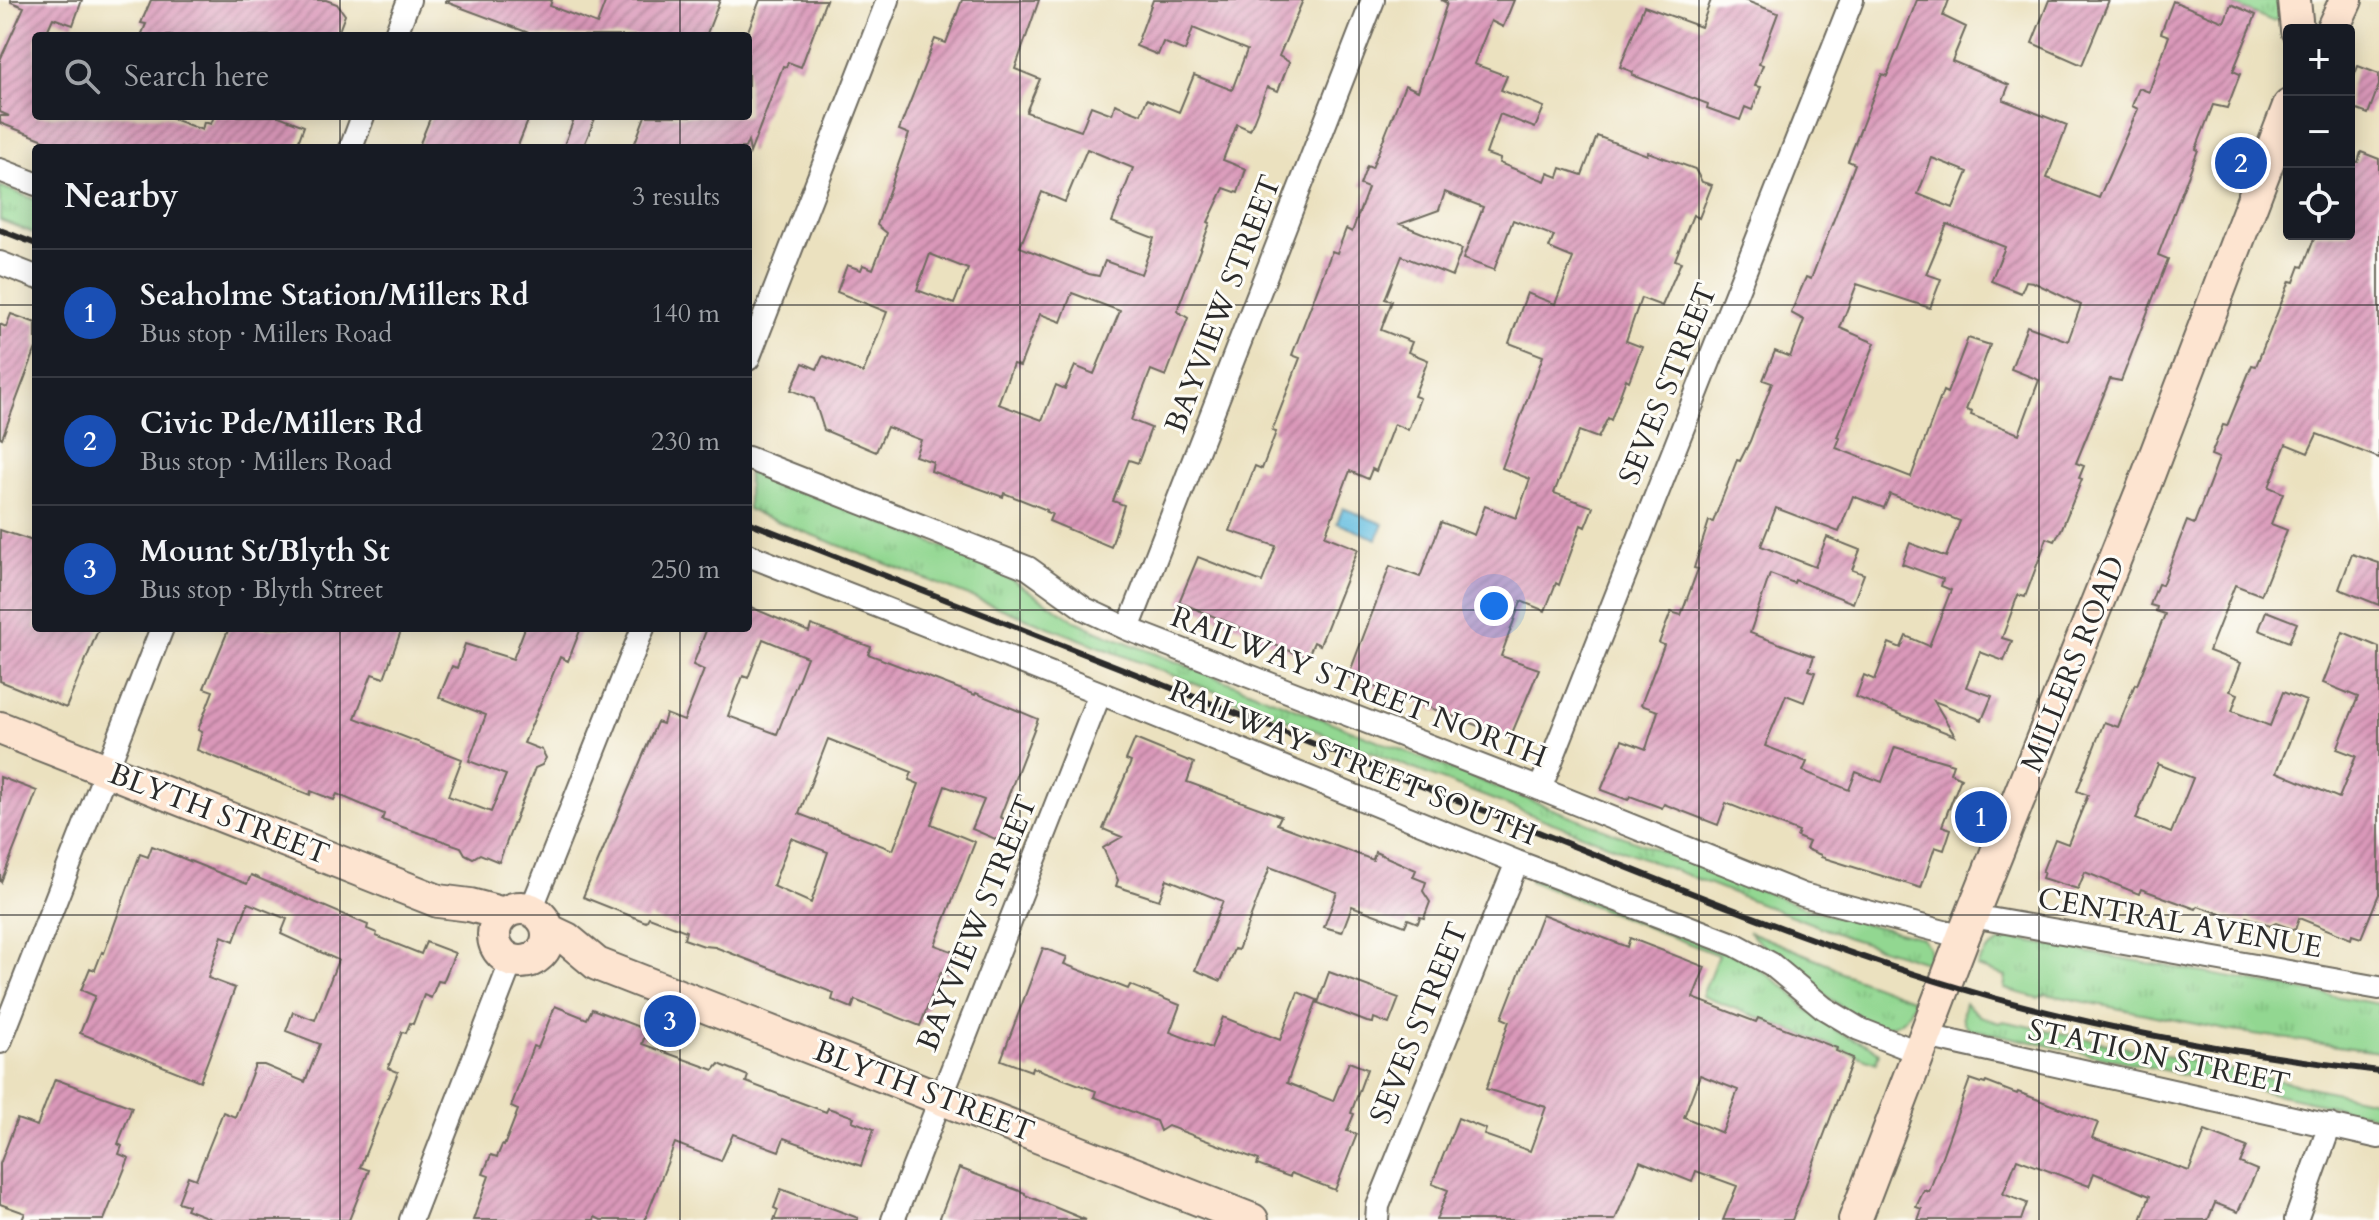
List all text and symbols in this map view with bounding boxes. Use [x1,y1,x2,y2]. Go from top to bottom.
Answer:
map controls [2283,24,2355,240]
button: + [2283,24,2355,96]
search box [32,32,752,120]
icon: search [60,54,104,98]
text: Search here [124,56,269,97]
button: − [2283,96,2355,168]
pin: 2 [2215,133,2267,193]
button: locate [2283,168,2355,240]
street label: BAYVIEW STREET [1155,169,1291,439]
text: Nearby [64,173,179,219]
text: 3 results [632,179,720,214]
text: Seaholme Station/Millers Rd [140,275,529,316]
street label: SEVES STREET [1609,277,1727,491]
text: 1 [83,296,97,331]
text: 140 m [651,296,720,331]
text: Bus stop · Millers Road [140,316,392,351]
text: Civic Pde/Millers Rd [140,403,423,444]
text: 2 [83,424,97,459]
text: 230 m [651,424,720,459]
text: Bus stop · Millers Road [140,444,392,479]
text: Mount St/Blyth St [140,531,390,572]
street label: MILLERS ROAD [2011,550,2135,778]
text: 3 [83,552,97,587]
text: 250 m [651,552,720,587]
text: Bus stop · Blyth Street [140,572,383,607]
your location [1474,586,1514,626]
street label: RAILWAY STREET NORTH [1165,596,1553,778]
street label: RAILWAY STREET SOUTH [1163,670,1543,856]
street label: BLYTH STREET [103,753,335,875]
pin: 1 [1955,787,2007,847]
street label: BAYVIEW STREET [907,789,1047,1057]
street label: CENTRAL AVENUE [2035,878,2325,968]
street label: SEVES STREET [1360,916,1478,1130]
pin: 3 [644,991,696,1051]
street label: STATION STREET [2024,1009,2294,1105]
street label: BLYTH STREET [808,1030,1040,1152]

